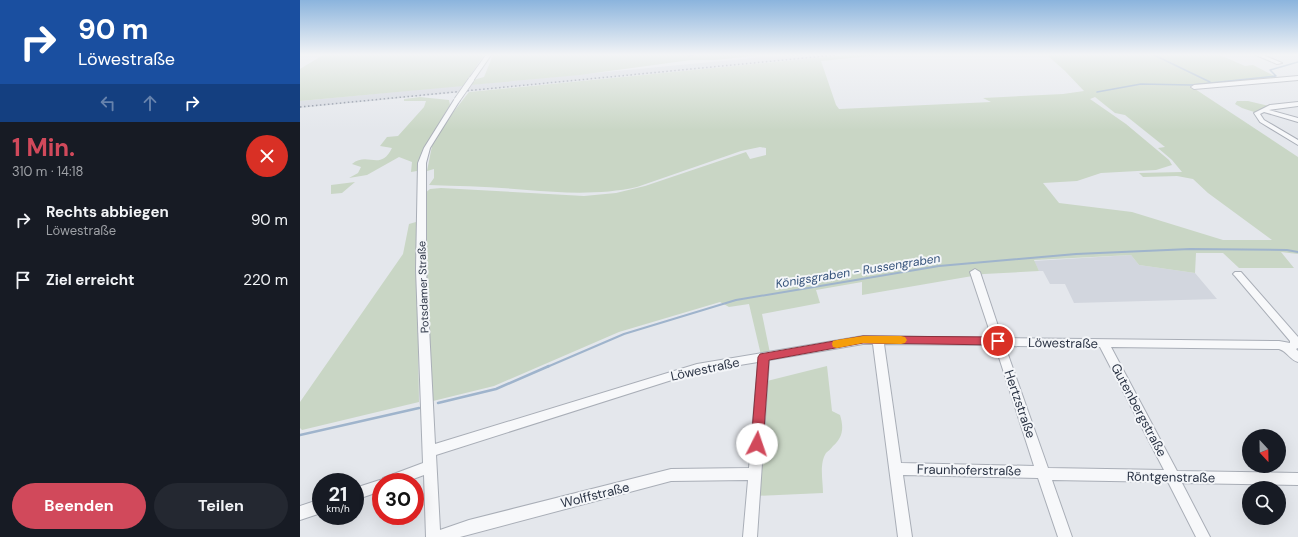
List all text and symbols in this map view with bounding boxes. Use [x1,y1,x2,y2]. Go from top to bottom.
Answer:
text: 90 m [78,11,148,48]
icon: right [12,16,64,68]
text: Löwestraße [78,47,175,71]
icon: left [97,92,119,114]
icon: ahead [139,92,161,114]
icon: right [181,92,203,114]
text: 1 Min. [12,132,75,163]
button: close [246,135,288,177]
text: 310 m · 14:18 [12,163,83,180]
text: Rechts abbiegen [46,202,169,222]
icon: right [12,209,34,231]
text: 90 m [251,210,288,230]
text: Löwestraße [46,222,116,239]
street label: Potsdamer Straße [414,241,432,333]
water label: Königsgraben - Russengraben [774,250,942,292]
icon: arrive [12,269,34,291]
text: Ziel erreicht [46,270,135,290]
text: 220 m [243,270,288,290]
pin [981,324,1015,358]
icon: arrive [987,330,1009,352]
street label: Löwestraße [1028,334,1098,352]
street label: Löwestraße [669,353,741,385]
street label: Gutenbergstraße [1107,360,1171,460]
street label: Hertzstraße [1000,368,1040,440]
position arrow [736,423,778,465]
north arrow [1242,429,1286,473]
map controls [1242,429,1286,525]
street label: Fraunhoferstraße [917,461,1021,479]
street label: Röntgenstraße [1127,468,1215,486]
speed limit sign: 30 [372,473,424,525]
street label: Wolffstraße [559,478,631,512]
text: 21 [329,481,347,507]
button: search [1242,481,1286,525]
button: Beenden [12,483,146,529]
button: Teilen [154,483,288,529]
text: km/h [326,502,350,515]

